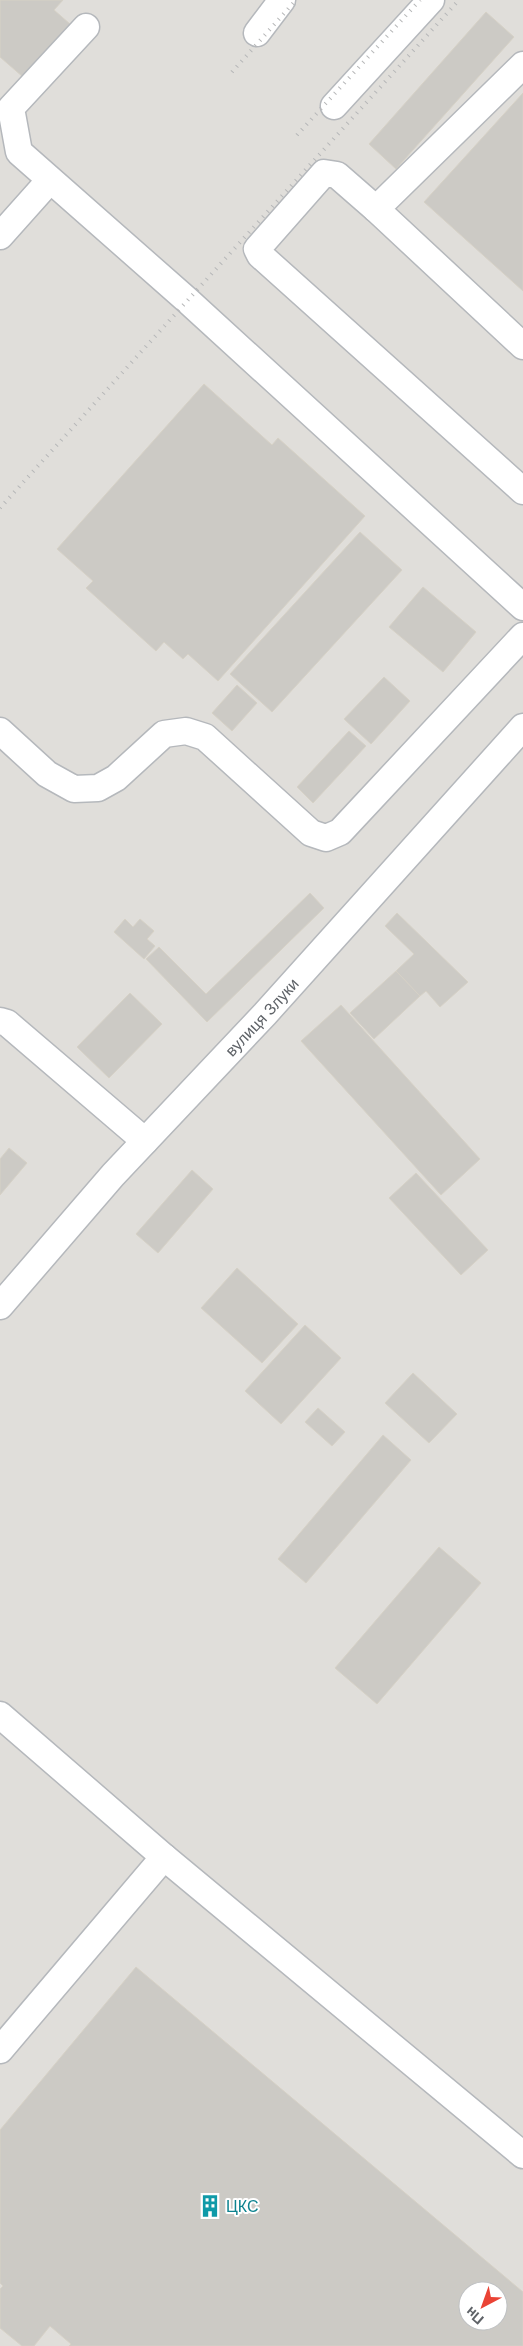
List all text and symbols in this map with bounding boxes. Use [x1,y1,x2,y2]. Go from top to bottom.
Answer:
street label: вулиця Злуки [221,974,303,1061]
building icon: ЦКС [197,2193,223,2219]
place label: ЦКС [226,2196,259,2217]
north arrow [458,2281,508,2331]
text: Пн [462,2303,487,2329]

